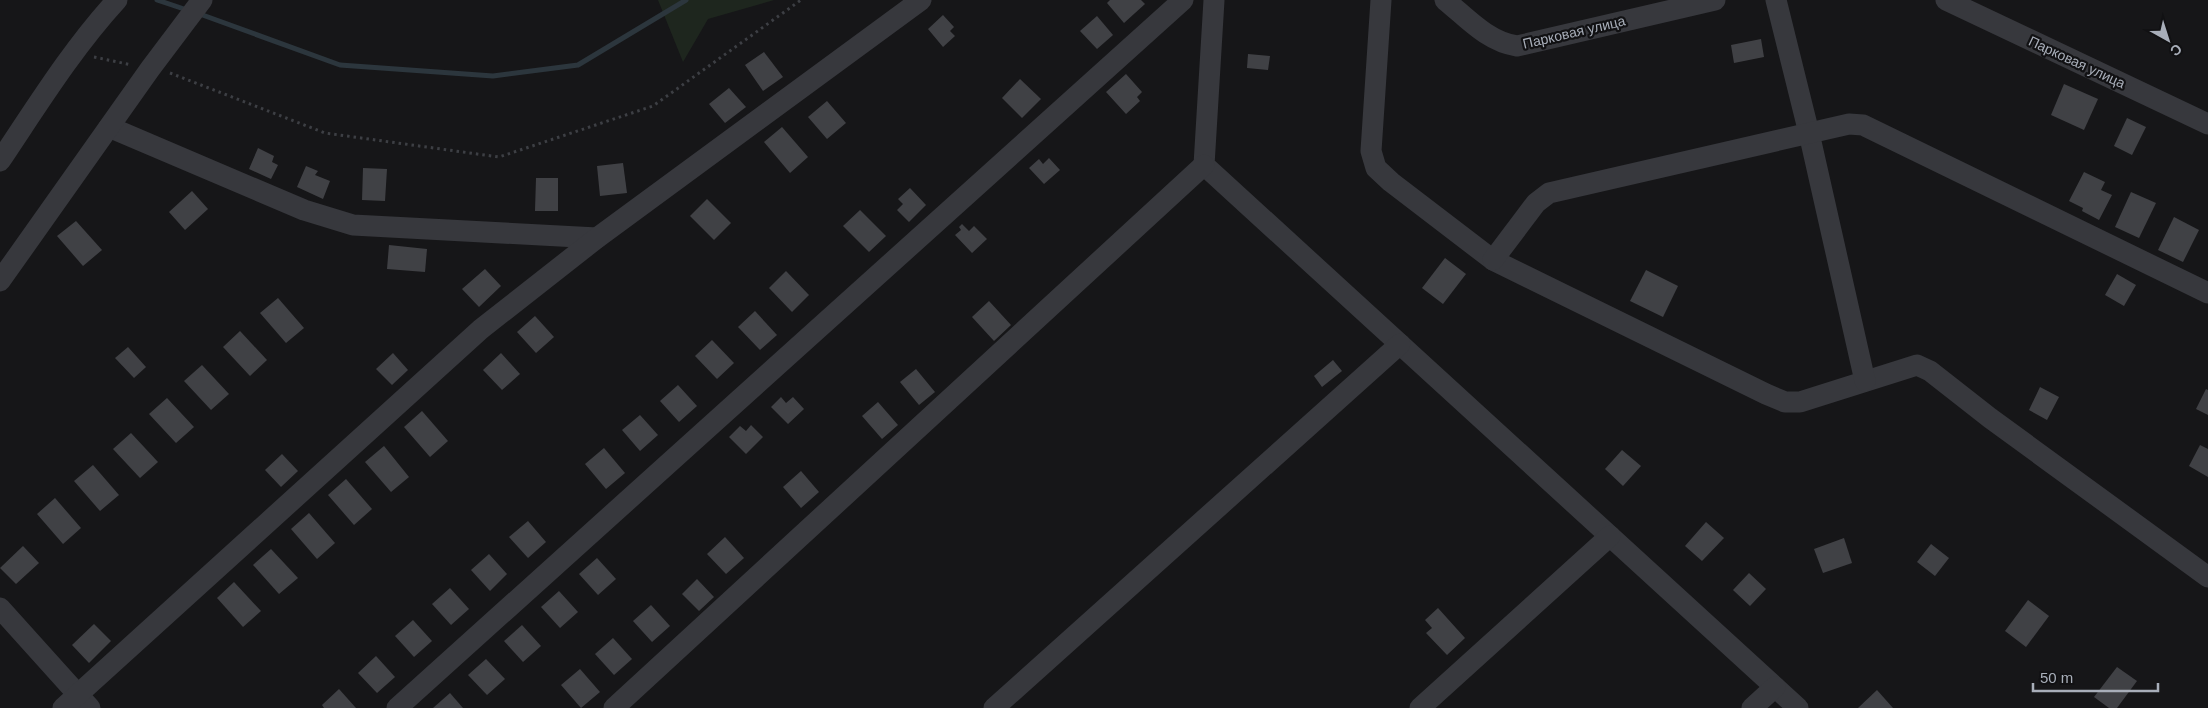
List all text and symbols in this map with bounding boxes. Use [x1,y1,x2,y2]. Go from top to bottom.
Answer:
street label: Парковая улица [1521,12,1627,52]
north arrow [2143,15,2193,65]
street label: Парковая улица [2026,33,2128,91]
text: С [2167,41,2185,60]
scale bar [2033,660,2158,692]
text: 50 m [2040,669,2073,686]

